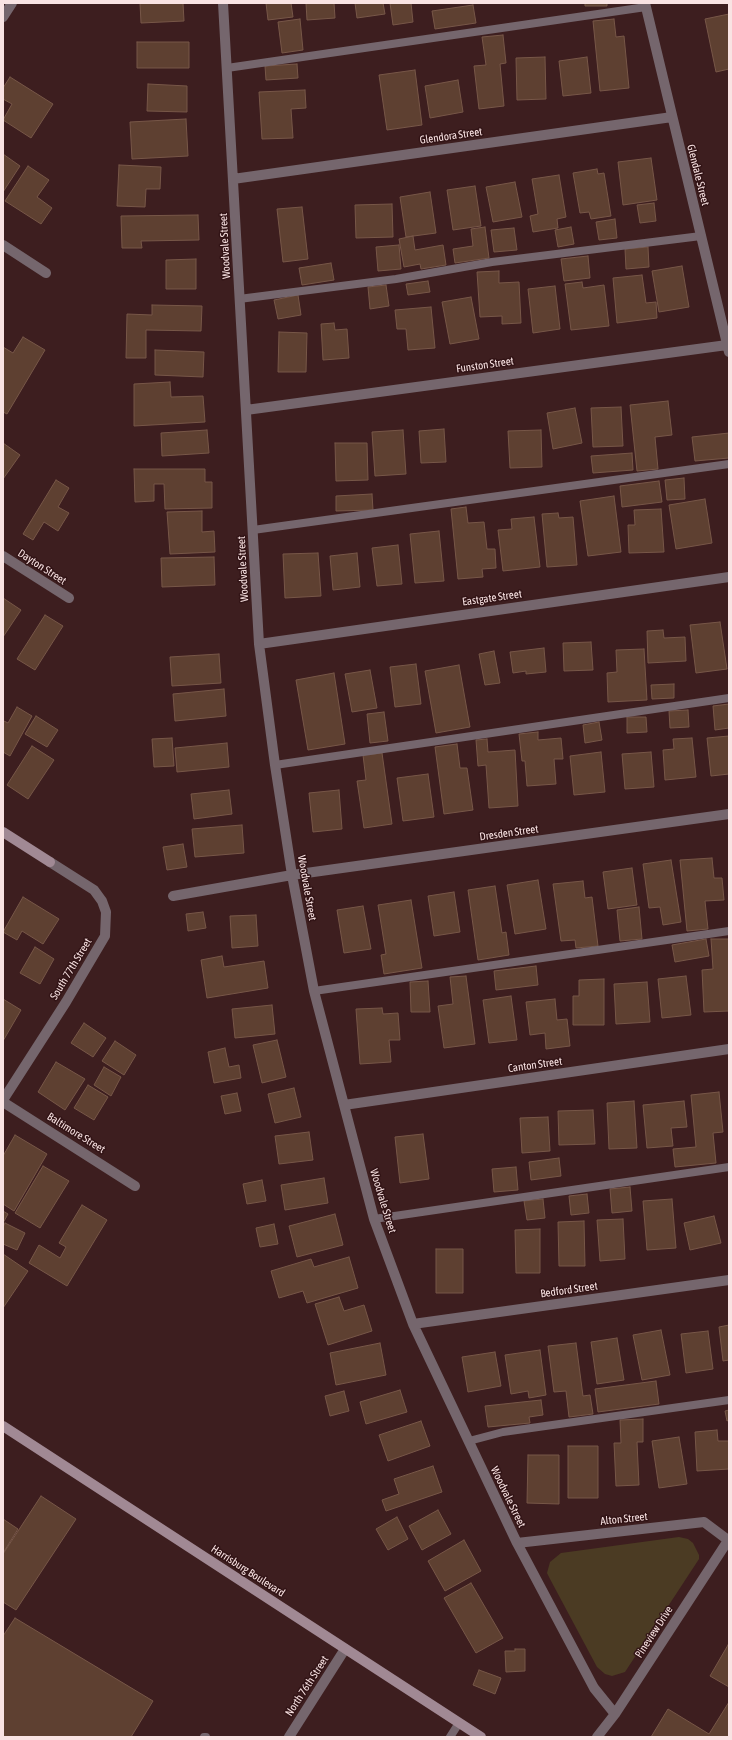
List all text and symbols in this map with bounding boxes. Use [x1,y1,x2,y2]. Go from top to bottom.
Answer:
street label: Glendora Street [419,125,483,147]
street label: Glendale Street [684,143,712,207]
street label: Woodvale Street [217,213,233,279]
street label: Funston Street [455,354,515,376]
street label: Woodvale Street [235,536,251,602]
street label: Dayton Street [15,546,69,588]
street label: Eastgate Street [461,587,523,609]
street label: Dresden Street [479,822,539,844]
street label: Woodvale Street [295,854,319,922]
street label: South 77th Street [47,936,95,1002]
street label: Canton Street [507,1055,563,1075]
street label: Baltimore Street [45,1110,107,1156]
street label: Woodvale Street [367,1167,399,1235]
street label: Bedford Street [540,1279,598,1301]
street label: Woodvale Street [488,1464,528,1530]
street label: Alton Street [600,1510,648,1528]
street label: Harrisburg Boulevard [209,1542,287,1600]
street label: Pineview Drive [632,1604,676,1660]
street label: North 76th Street [283,1653,331,1719]

